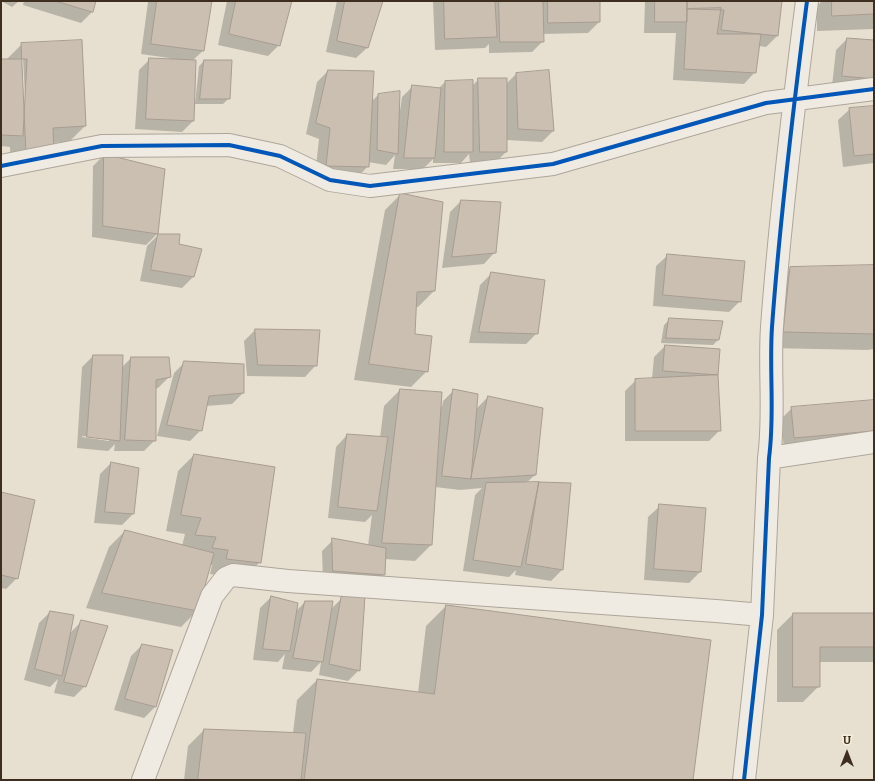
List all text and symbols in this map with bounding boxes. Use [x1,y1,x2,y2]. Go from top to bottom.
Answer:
north arrow [827,733,867,773]
text: U [843,734,851,747]

